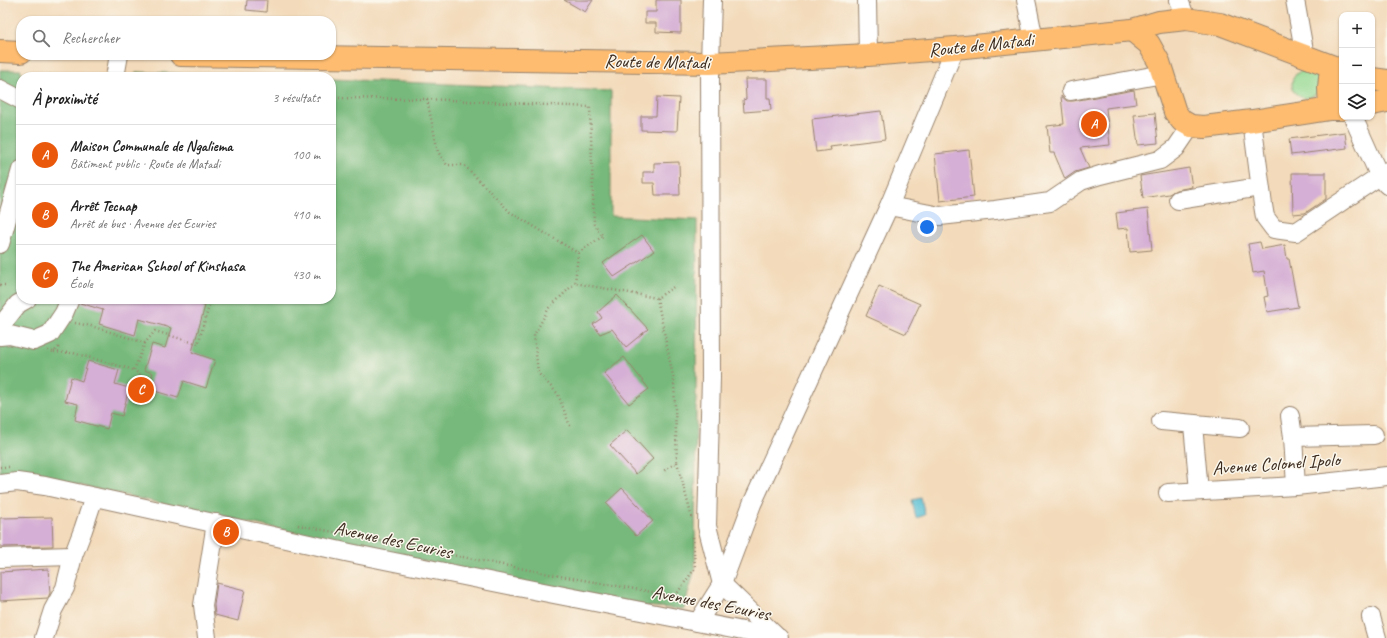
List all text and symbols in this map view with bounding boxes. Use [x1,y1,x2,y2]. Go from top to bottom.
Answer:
map controls [1339,12,1375,120]
button: + [1339,12,1375,48]
search box [16,16,336,60]
icon: search [30,27,52,49]
street label: Route de Matadi [927,27,1037,62]
text: Rechercher [62,29,120,48]
button: − [1339,48,1375,84]
street label: Route de Matadi [604,49,712,75]
button: layers [1339,84,1375,120]
text: À proximité [32,88,97,109]
text: 3 résultats [272,90,320,106]
pin: A [1081,109,1107,139]
text: Maison Communale de Ngaliema [70,137,233,156]
text: A [42,147,48,163]
text: 100 m [292,147,320,163]
text: Bâtiment public · Route de Matadi [70,156,220,172]
text: Arrêt Tecnap [70,197,136,216]
text: B [42,207,48,223]
text: 410 m [292,207,320,223]
text: Arrêt de bus · Avenue des Ecuries [70,216,215,232]
your location [917,217,937,237]
text: The American School of Kinshasa [70,257,245,276]
text: C [42,267,48,283]
text: 430 m [292,267,320,283]
text: École [70,276,93,292]
pin: C [128,375,154,405]
street label: Avenue Colonel Ipolo [1211,447,1343,480]
street label: Avenue des Ecuries [332,516,457,565]
pin: B [213,517,239,547]
street label: Avenue des Ecuries [650,580,775,627]

